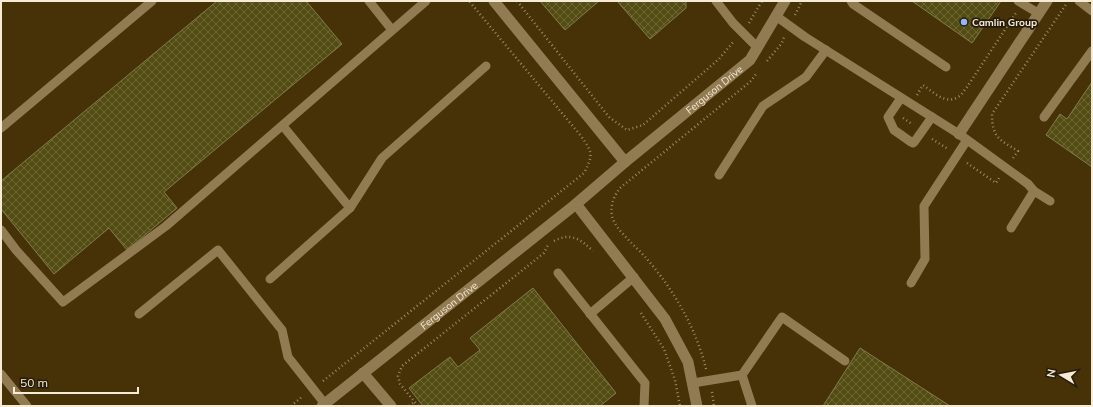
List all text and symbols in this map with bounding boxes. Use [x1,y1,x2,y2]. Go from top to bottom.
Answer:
place label: Camlin Group [972,16,1037,29]
marker: Camlin Group [959,17,969,27]
street label: Ferguson Drive [683,63,745,117]
street label: Ferguson Drive [418,279,480,332]
north arrow [1041,355,1081,395]
text: N [1044,368,1059,379]
scale bar [14,369,138,395]
text: 50 m [20,375,48,390]

